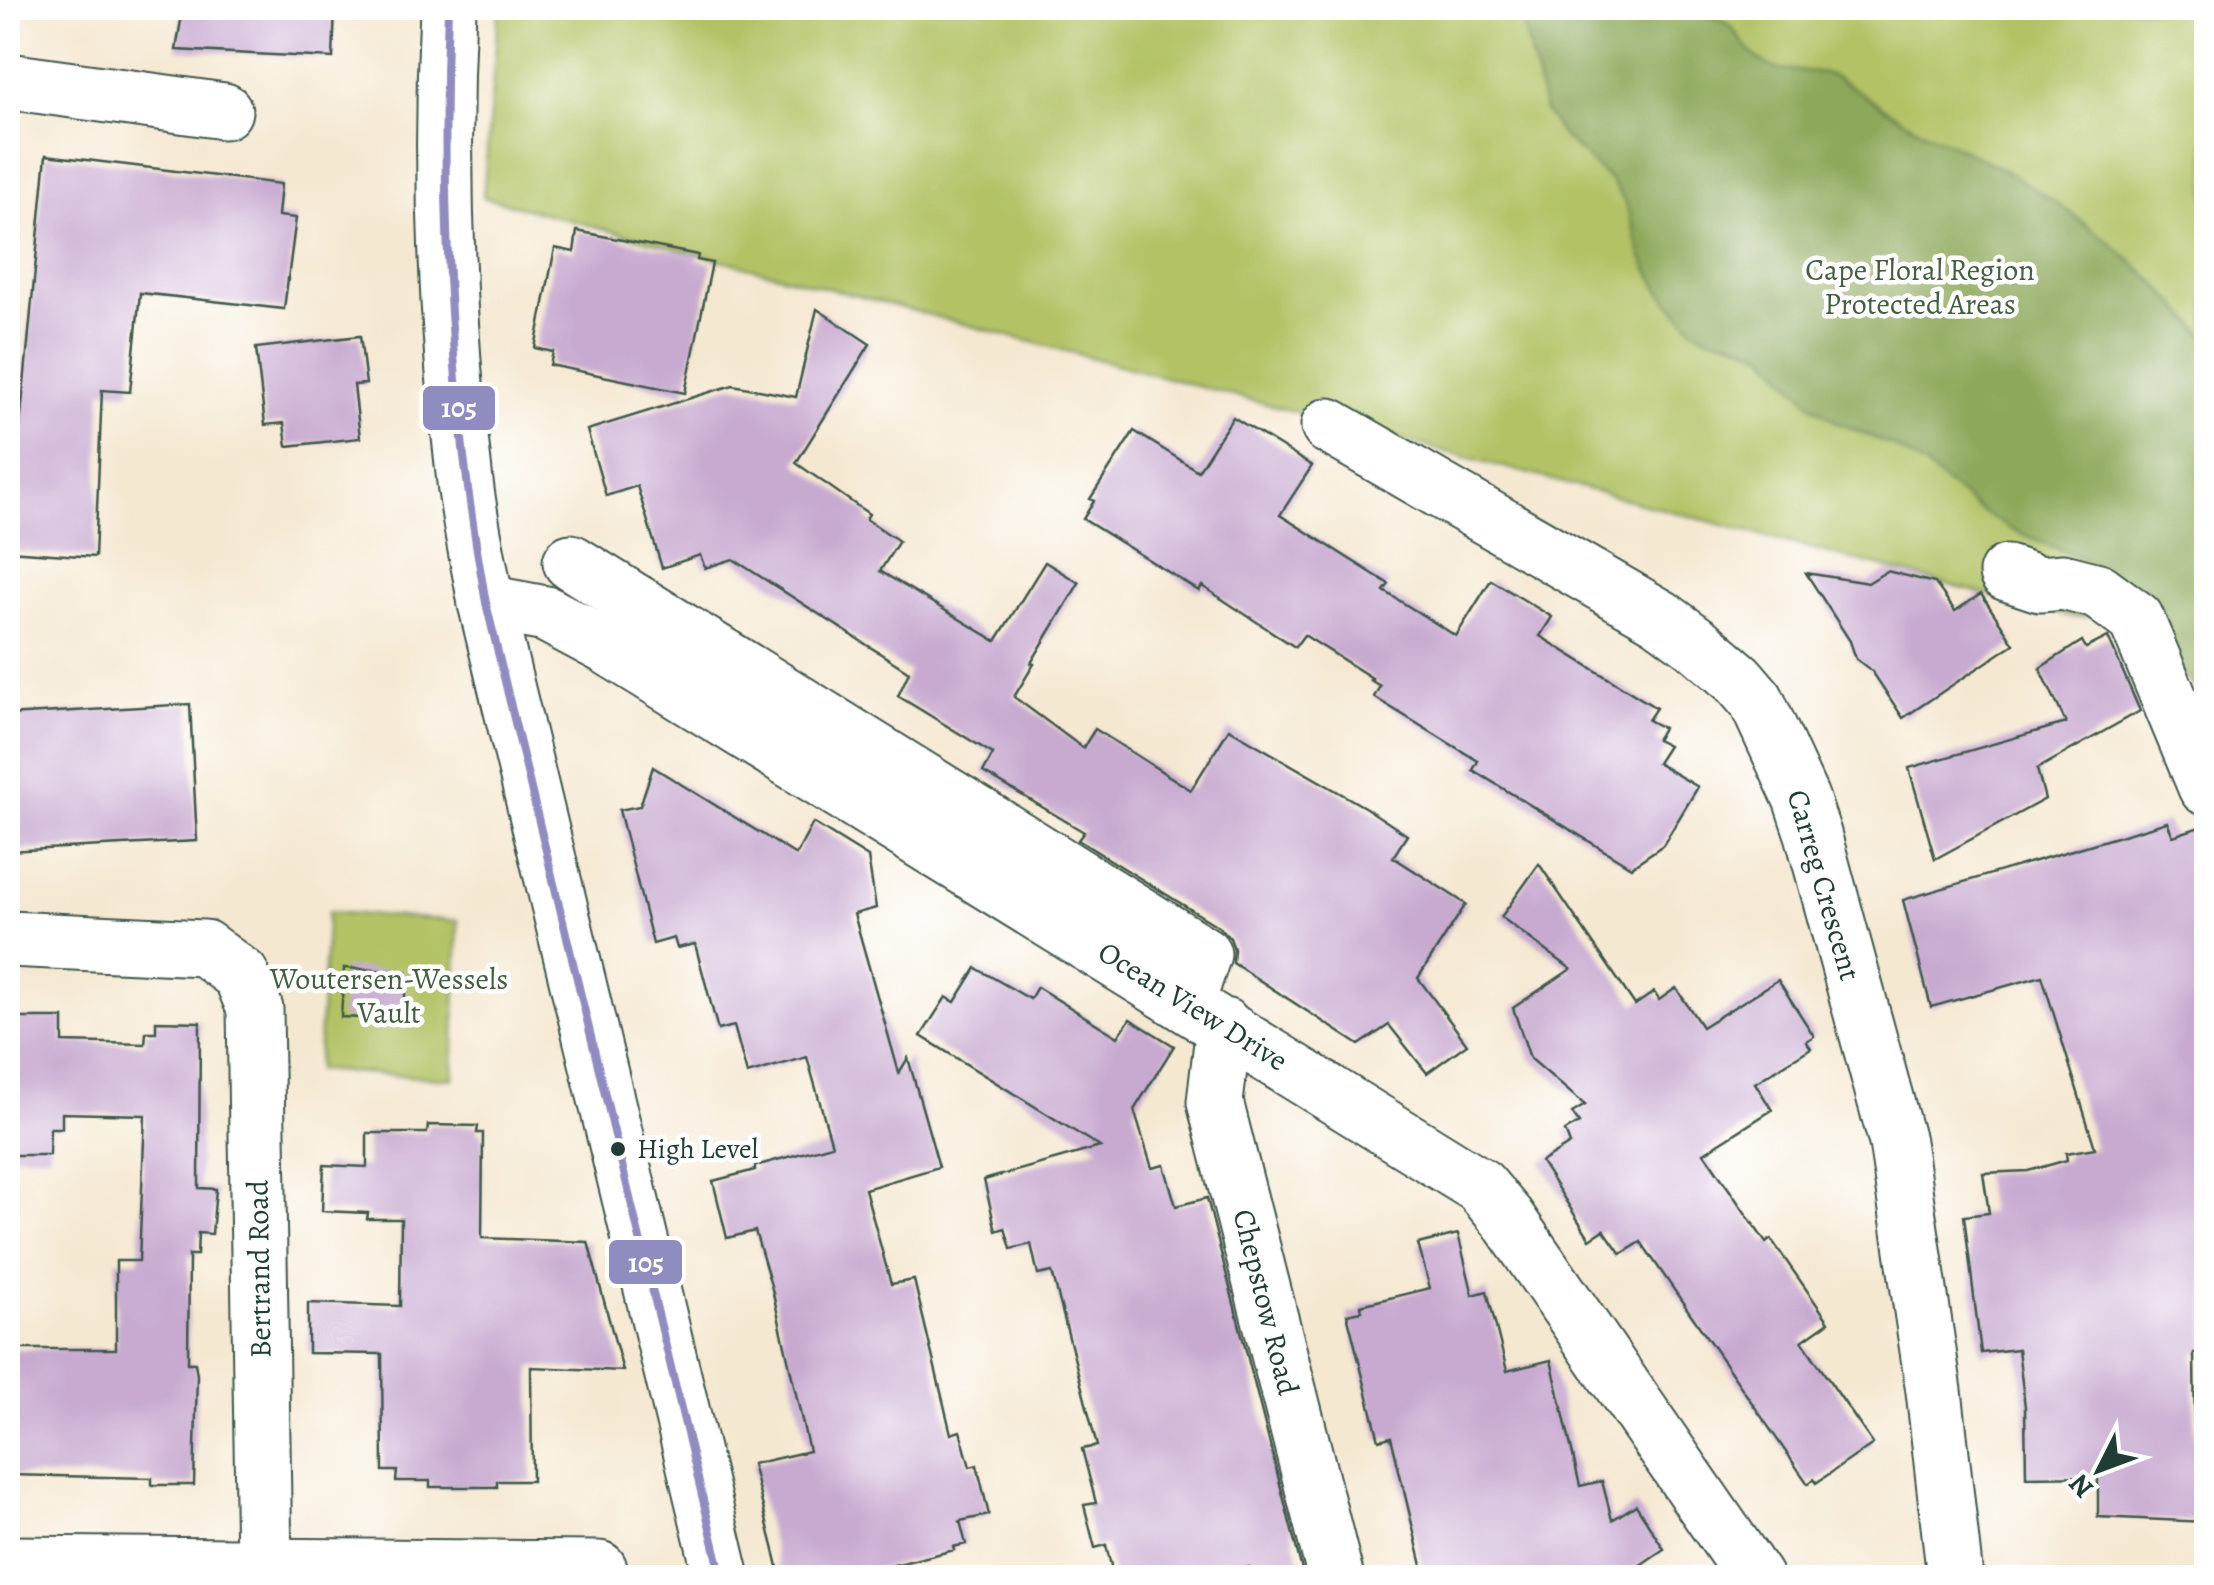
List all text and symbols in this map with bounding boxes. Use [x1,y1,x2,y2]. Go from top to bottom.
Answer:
park label: Cape Floral Region Protected Areas [1805,250,2035,324]
line badge: 105 [421,384,497,432]
text: 105 [441,389,477,427]
street label: Carreg Crescent [1778,785,1870,985]
street label: Ocean View Drive [1091,932,1295,1080]
park label: Woutersen-Wessels Vault [269,959,508,1033]
place label: High Level [637,1130,759,1168]
marker: High Level [608,1139,628,1159]
street label: Bertrand Road [237,1178,281,1359]
street label: Chepstow Road [1224,1205,1309,1400]
line badge: 105 [607,1238,684,1286]
text: 105 [628,1244,664,1282]
north arrow [2049,1420,2149,1520]
text: N [2060,1466,2102,1506]

